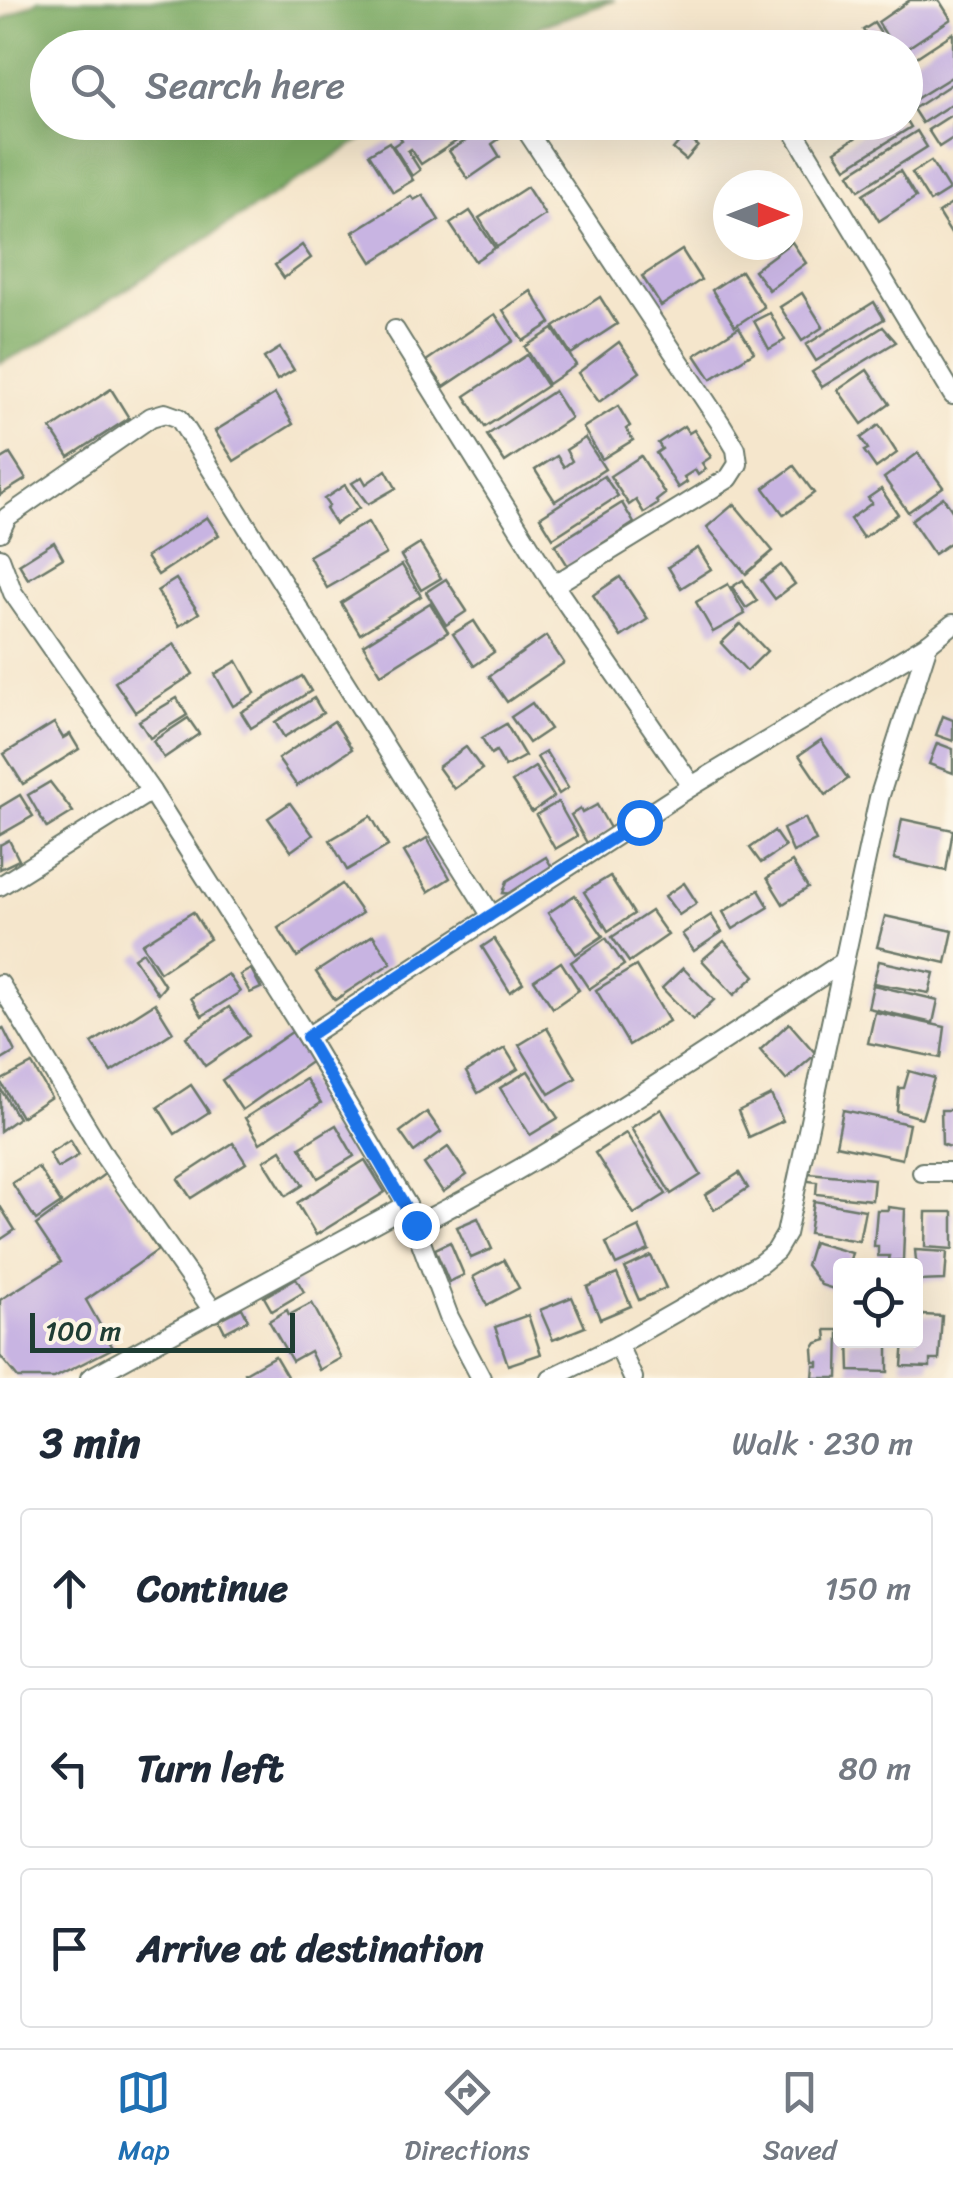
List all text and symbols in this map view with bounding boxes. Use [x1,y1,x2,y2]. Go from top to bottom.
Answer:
search box [30,30,923,140]
text: Search here [145,52,345,119]
icon: search [65,58,120,113]
north arrow [713,170,803,260]
route start [617,800,663,846]
route end [394,1203,440,1249]
map controls [833,1258,923,1348]
button: locate [833,1258,923,1348]
text: 100 m [45,1306,121,1355]
scale bar [30,1308,295,1352]
text: 3 min [40,1406,140,1480]
text: Walk · 230 m [732,1415,913,1472]
text: Continue [137,1555,288,1622]
text: 150 m [825,1560,911,1617]
icon: ahead [42,1561,97,1616]
text: Turn left [137,1735,283,1802]
text: 80 m [839,1740,911,1797]
icon: left [42,1741,97,1796]
text: Arrive at destination [137,1915,484,1982]
icon: arrive [42,1921,97,1976]
tab: Map [116,2065,171,2174]
tab: Directions [404,2065,530,2174]
tab: Saved [763,2065,837,2174]

